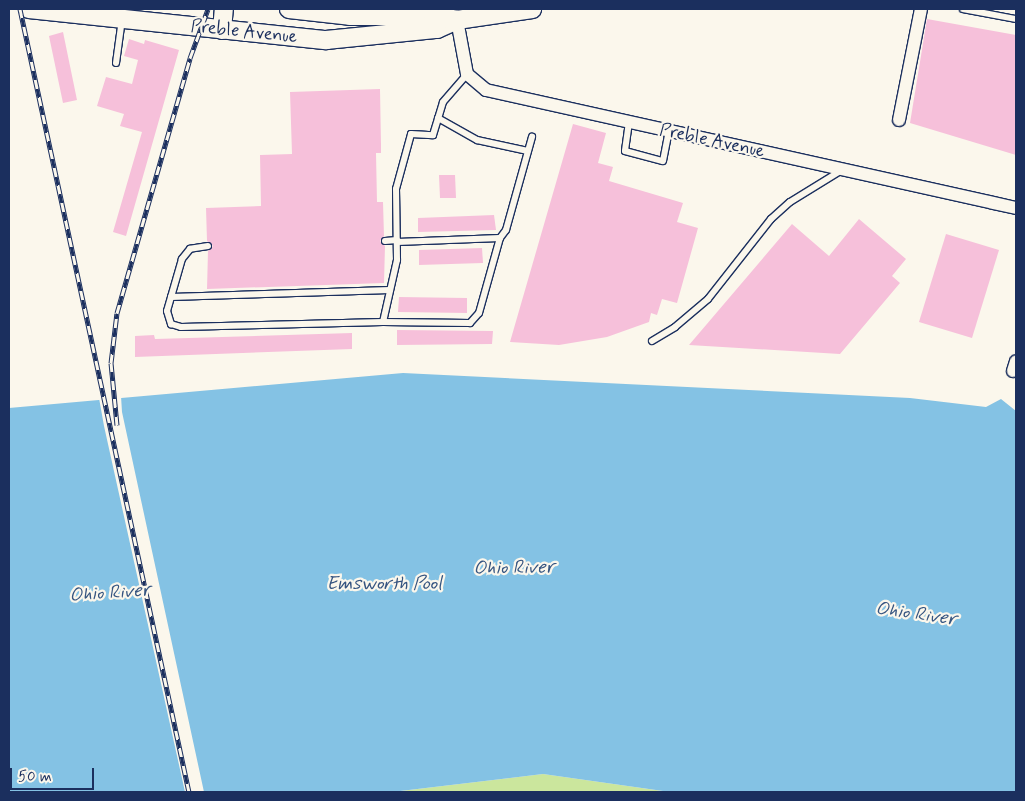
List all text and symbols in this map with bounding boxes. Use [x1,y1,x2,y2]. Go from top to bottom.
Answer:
street label: Preble Avenue [188,16,300,48]
street label: Preble Avenue [656,119,768,163]
water label: Ohio River [473,556,555,580]
water label: Emsworth Pool [326,573,442,595]
water label: Ohio River [69,579,151,607]
water label: Ohio River [874,597,958,631]
scale bar [12,758,96,790]
text: 50 m [18,767,52,787]

